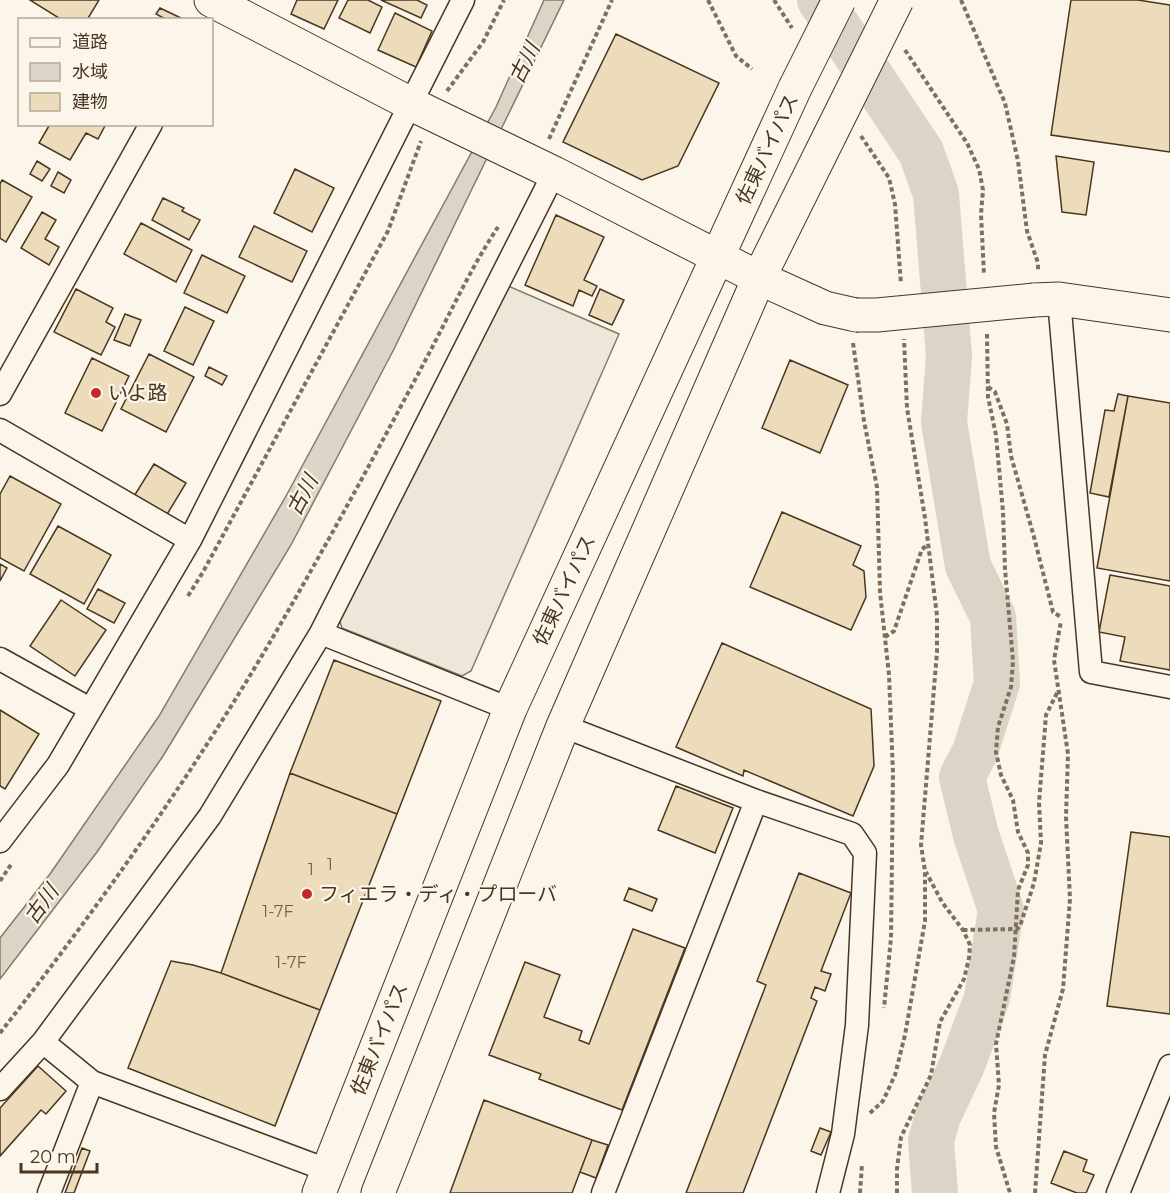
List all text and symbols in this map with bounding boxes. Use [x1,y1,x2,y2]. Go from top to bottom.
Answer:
legend [18,18,213,126]
text: 道路 [72,31,108,53]
water label: 古川 [504,37,545,87]
text: 水域 [72,61,108,83]
street label: 佐東バイパス [731,90,803,208]
text: 建物 [72,91,108,113]
place label: いよ路 [108,381,168,405]
marker: いよ路 [89,386,103,400]
water label: 古川 [281,469,324,519]
street label: 佐東バイパス [528,531,600,649]
house number: 1 [327,855,333,874]
house number: 1 [308,860,314,879]
water label: 古川 [19,878,65,928]
place label: フィエラ・ディ・プローバ [319,882,557,906]
marker: フィエラ・ディ・プローバ [300,887,314,901]
house number: 1-7F [262,902,294,921]
house number: 1-7F [275,953,307,972]
street label: 佐東バイパス [345,979,413,1099]
scale bar [21,1136,98,1174]
text: 20 m [30,1146,76,1168]

